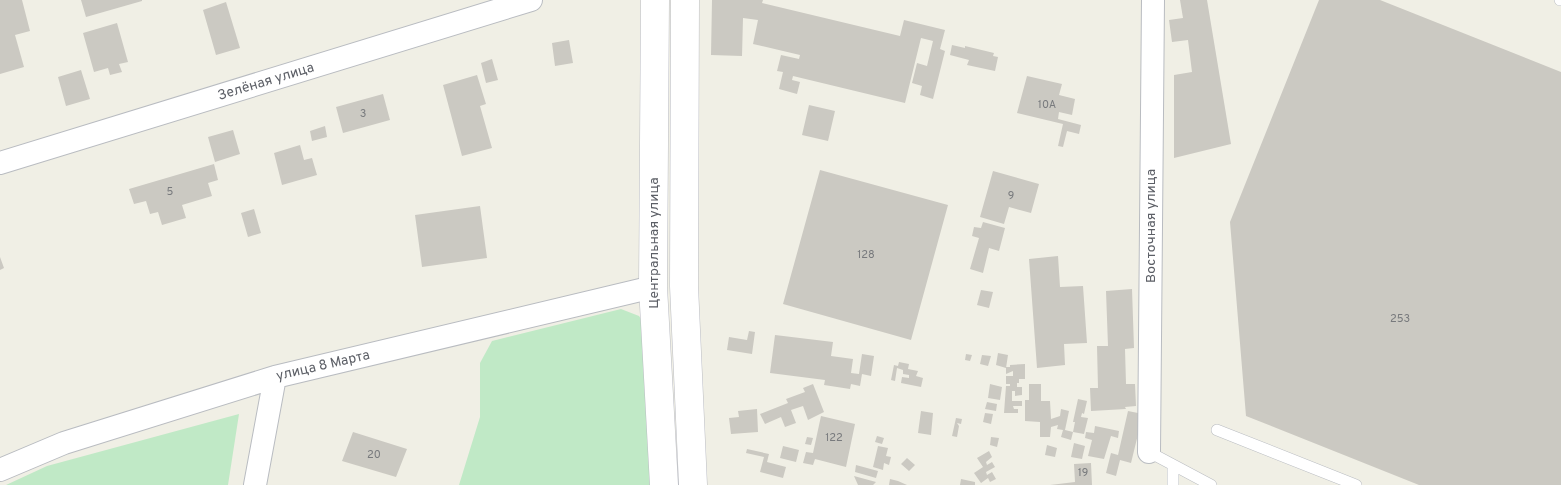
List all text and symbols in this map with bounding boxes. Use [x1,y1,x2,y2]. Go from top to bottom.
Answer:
street label: Зелёная улица [216,59,316,105]
house number: 10А [1038,98,1056,112]
house number: 3 [360,107,366,121]
street label: Восточная улица [1143,169,1160,283]
street label: Центральная улица [646,177,663,309]
house number: 5 [167,185,174,199]
house number: 9 [1008,189,1014,203]
house number: 128 [857,248,875,262]
house number: 253 [1390,312,1410,326]
street label: улица 8 Марта [275,347,371,385]
house number: 122 [825,431,843,445]
house number: 20 [367,448,381,462]
house number: 19 [1078,466,1088,480]

